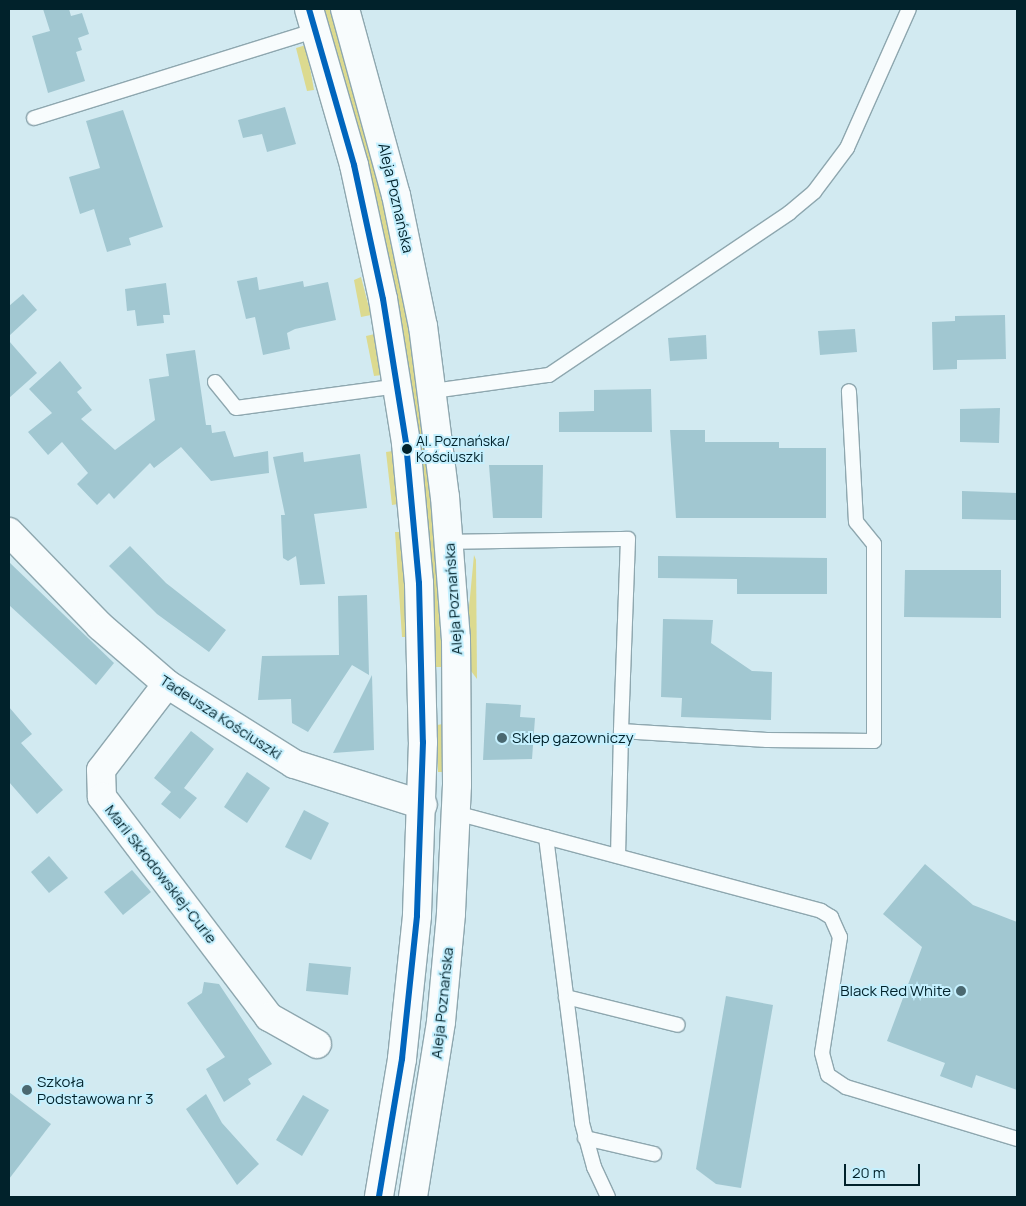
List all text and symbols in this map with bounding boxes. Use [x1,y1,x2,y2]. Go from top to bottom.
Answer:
street label: Aleja Poznańska [375,141,417,255]
place label: Al. Poznańska/ Kościuszki [416,433,510,466]
marker: Al. Poznańska/ Kościuszki [402,444,412,454]
street label: Aleja Poznańska [440,542,466,656]
street label: Tadeusza Kościuszki [157,671,285,763]
place label: Sklep gazowniczy [512,729,634,747]
marker: Sklep gazowniczy [496,732,508,744]
street label: Marii Skłodowskiej-Curie [101,801,221,947]
street label: Aleja Poznańska [427,946,457,1060]
place label: Black Red White [840,982,951,1000]
marker: Black Red White [955,985,967,997]
place label: Szkoła Podstawowa nr 3 [37,1072,153,1107]
marker: Szkoła Podstawowa nr 3 [21,1084,33,1096]
scale bar [846,1154,922,1186]
text: 20 m [852,1162,885,1183]

